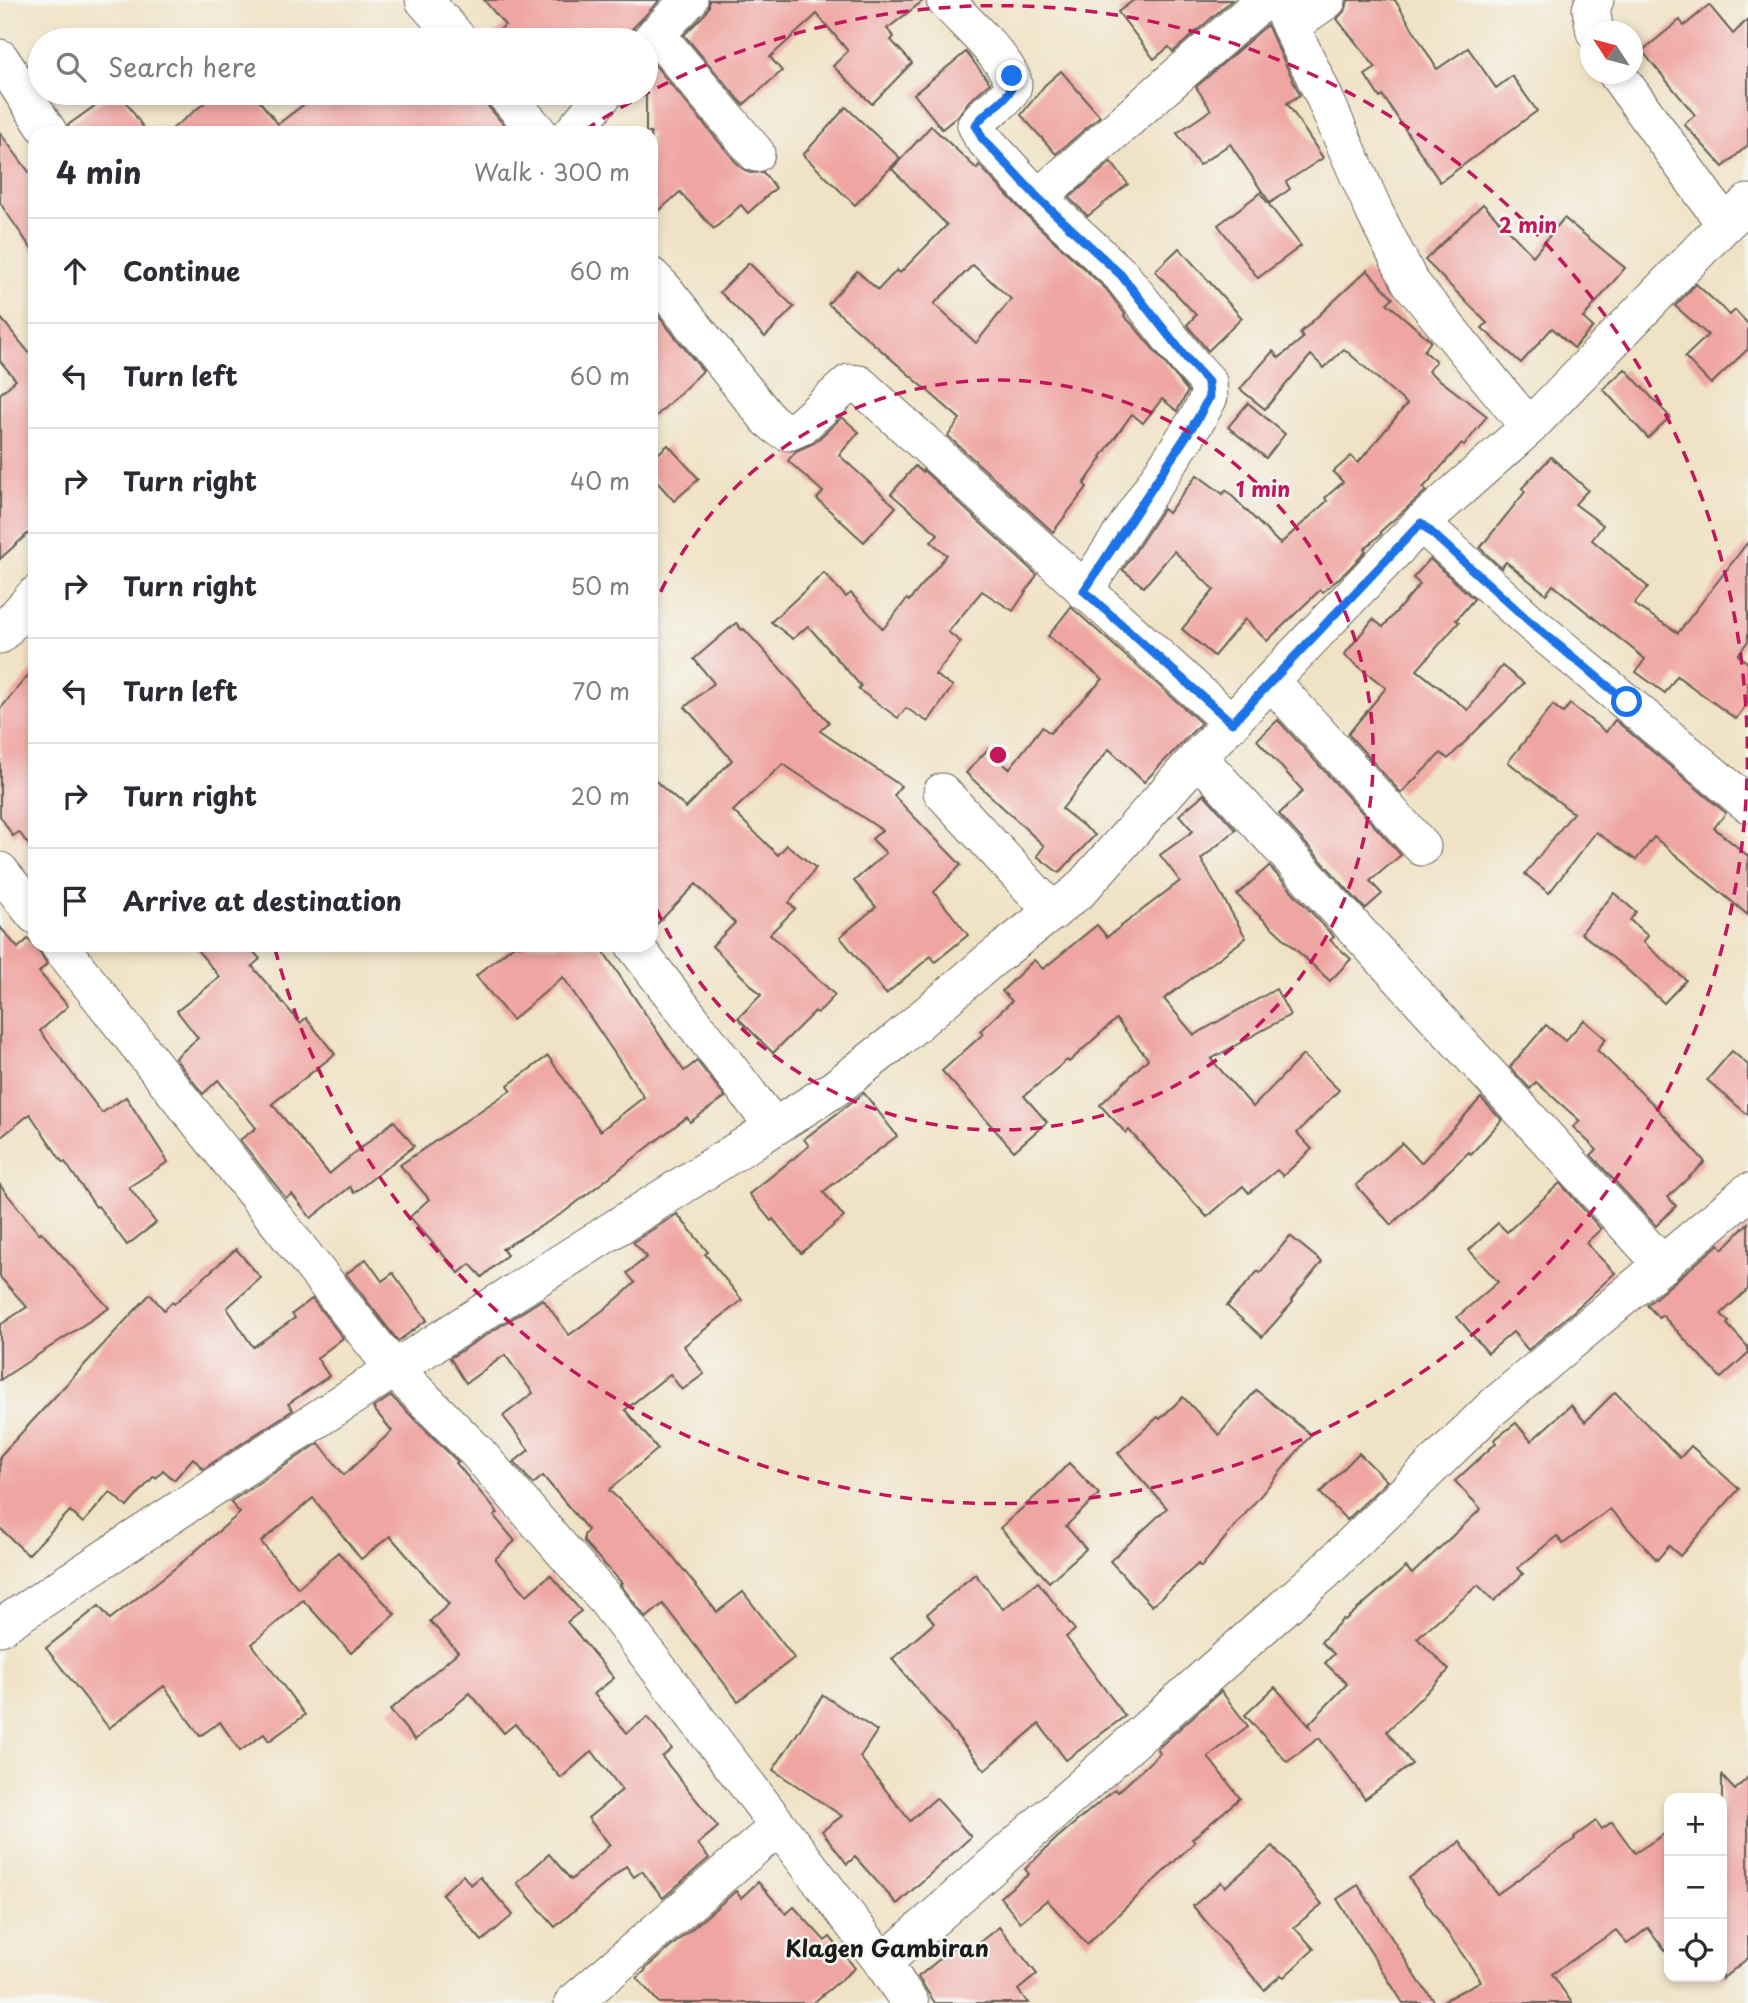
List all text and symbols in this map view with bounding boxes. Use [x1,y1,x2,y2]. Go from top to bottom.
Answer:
north arrow [1580,21,1643,84]
search box [28,28,658,105]
text: Search here [108,47,257,86]
icon: search [52,48,90,86]
route end [996,60,1027,91]
text: 4 min [56,149,142,194]
text: Walk · 300 m [474,154,630,189]
text: 2 min [1499,208,1557,240]
text: Continue [123,251,240,290]
icon: ahead [56,252,94,290]
text: 60 m [570,253,630,288]
text: Turn left [123,356,238,395]
icon: left [56,357,94,395]
text: 60 m [570,358,630,393]
text: Turn right [123,461,257,500]
icon: right [56,462,94,500]
text: 40 m [570,463,630,498]
text: 1 min [1236,472,1290,504]
text: Turn right [123,566,257,605]
icon: right [56,567,94,605]
text: 50 m [570,568,630,603]
text: Turn left [123,671,238,710]
icon: left [56,672,94,710]
text: 70 m [572,673,630,708]
route start [1611,686,1642,717]
centre of rings [986,743,1010,767]
text: Turn right [123,776,257,815]
icon: right [56,777,94,815]
text: 20 m [571,778,630,813]
text: Arrive at destination [123,881,402,920]
icon: arrive [56,882,94,920]
map controls [1664,1793,1727,1982]
button: + [1664,1793,1727,1856]
button: − [1664,1856,1727,1919]
button: locate [1664,1919,1727,1982]
district label: Klagen Gambiran [785,1930,989,1965]

